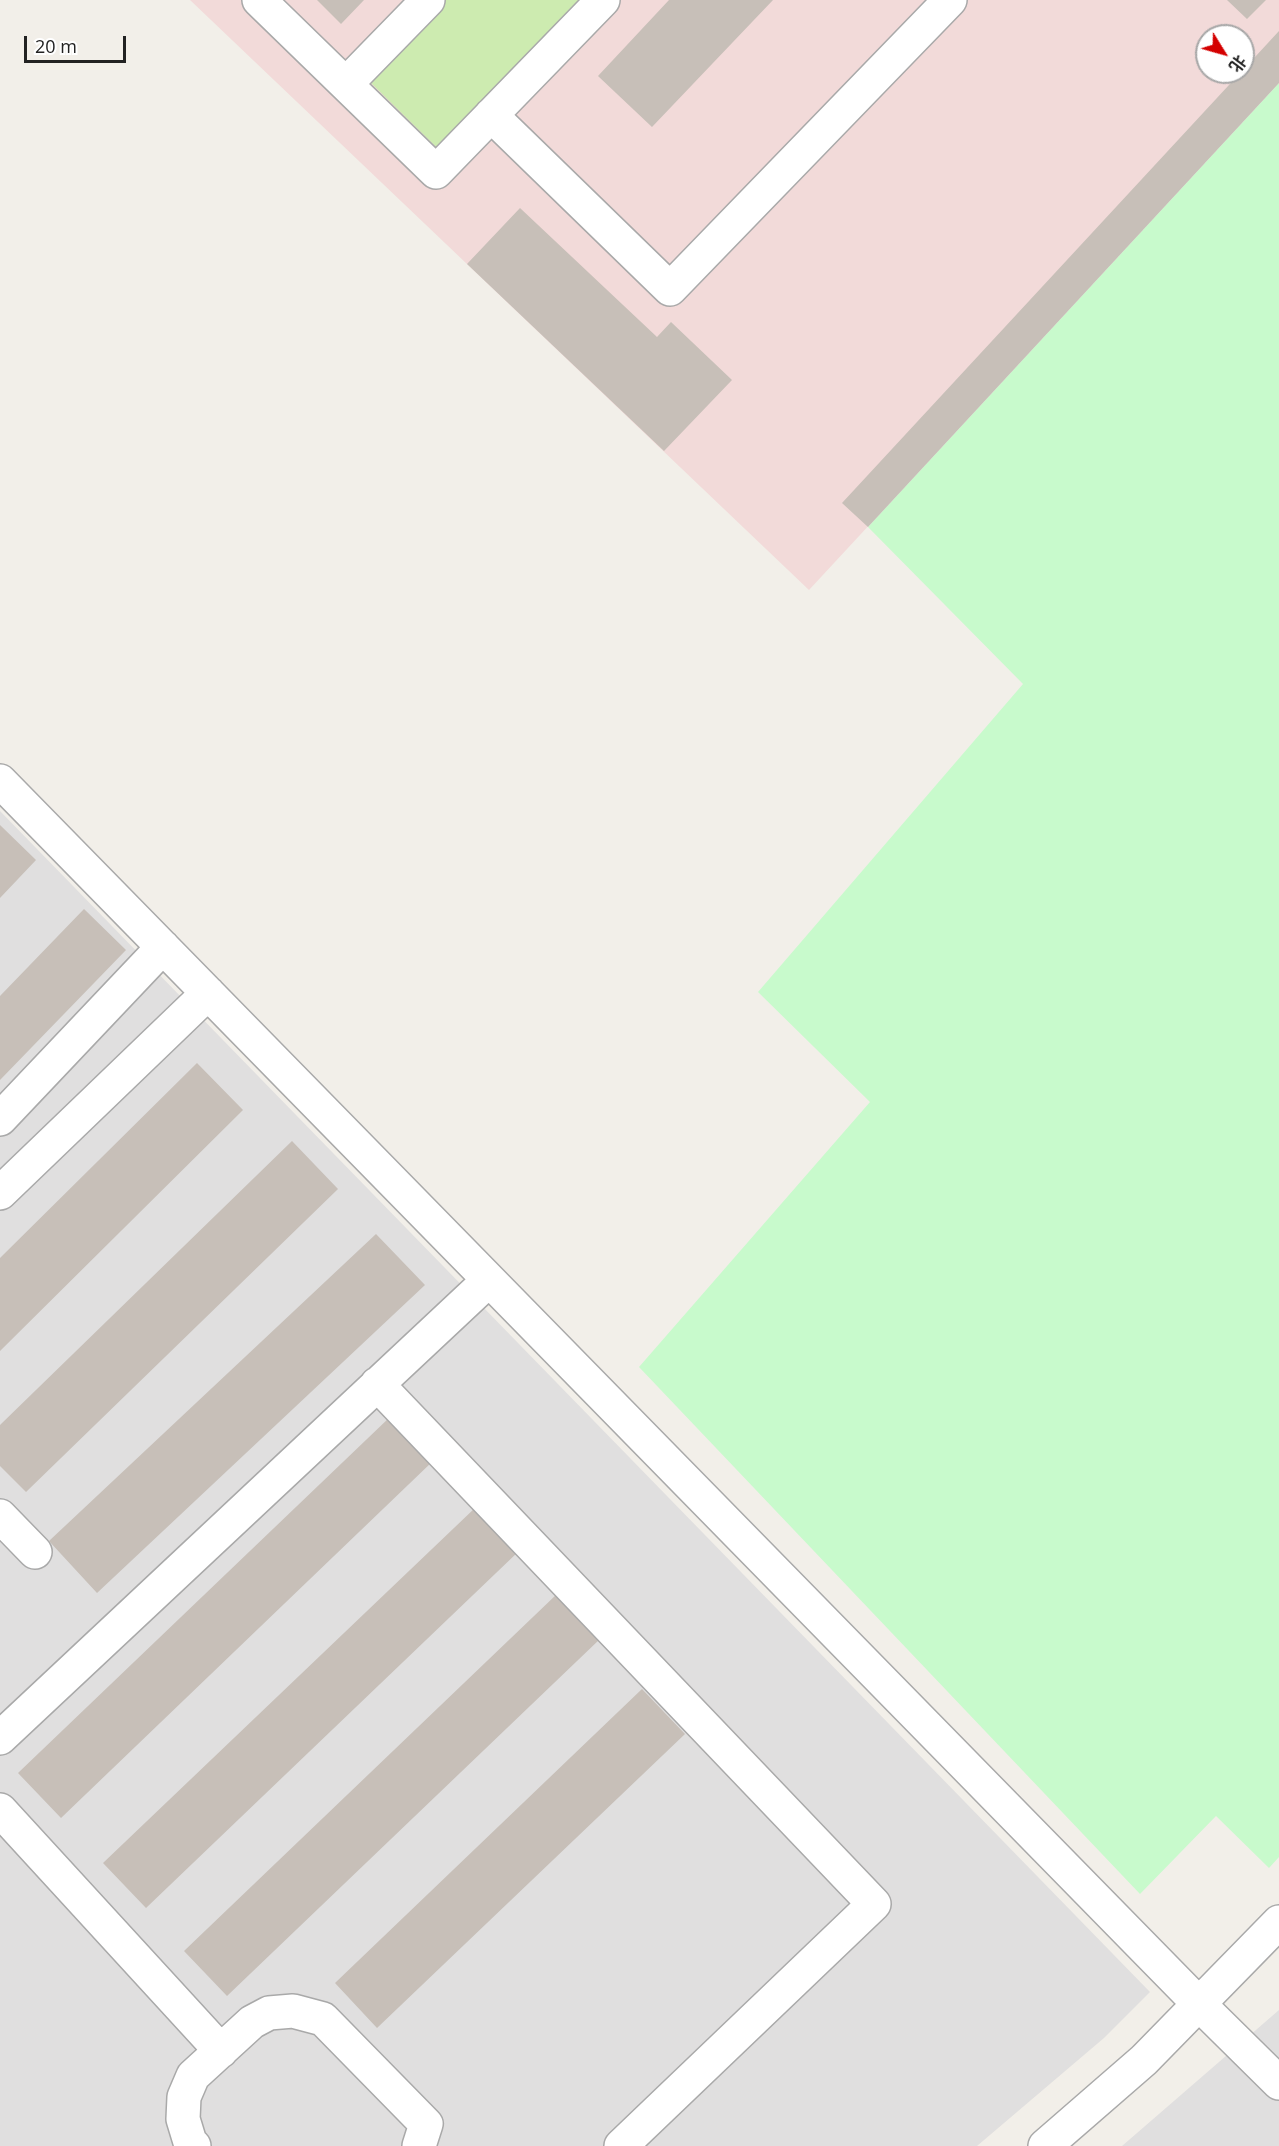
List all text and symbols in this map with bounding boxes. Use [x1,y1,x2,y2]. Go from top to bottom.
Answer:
scale bar [27,24,129,62]
north arrow [1195,24,1255,84]
text: 20 m [35,34,77,58]
text: 北 [1224,51,1251,77]

